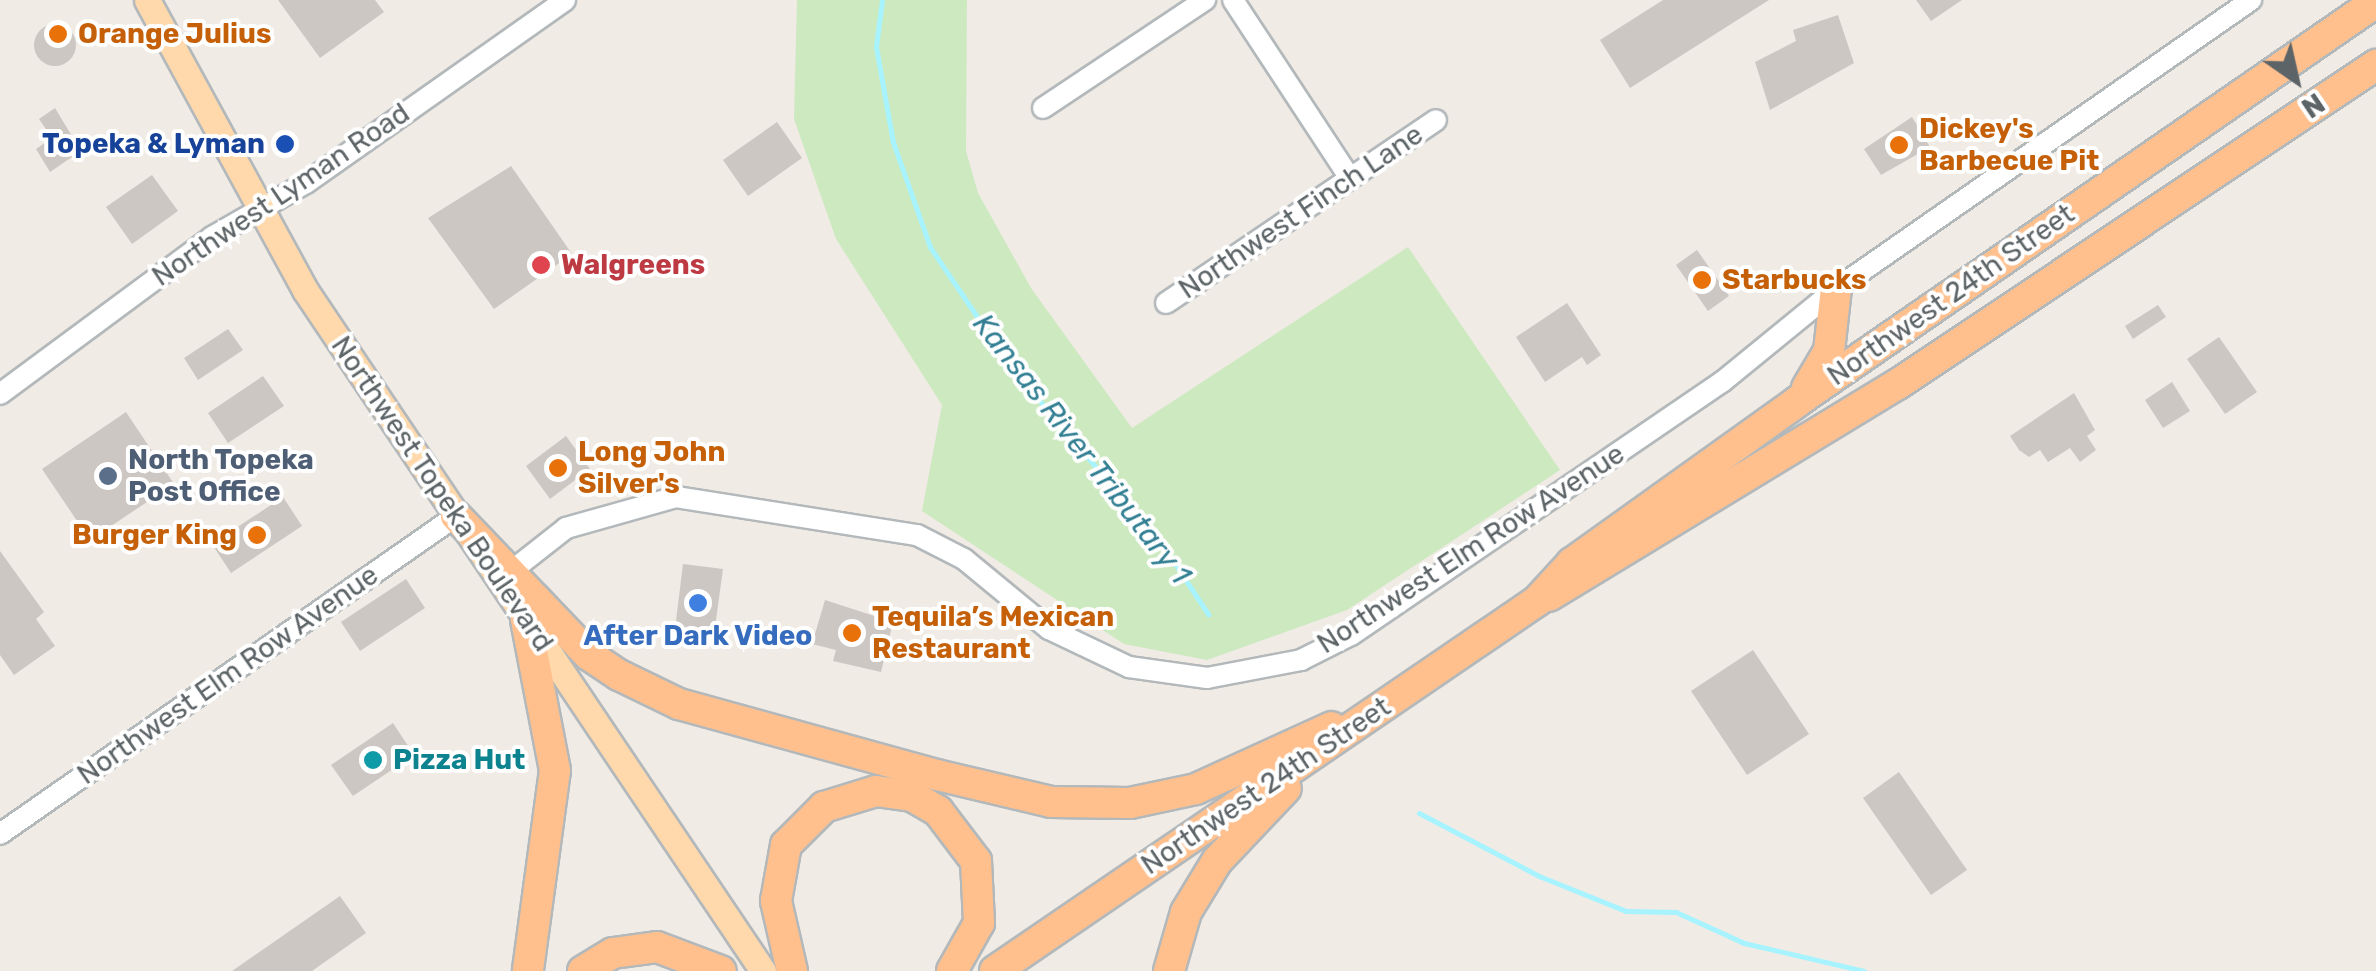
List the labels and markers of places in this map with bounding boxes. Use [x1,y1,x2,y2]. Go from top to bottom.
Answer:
place label: Orange Julius [78,17,271,51]
marker: Orange Julius [47,23,69,45]
place label: Dickey's Barbecue Pit [1919,112,2099,178]
place label: Topeka & Lyman [42,127,265,161]
marker: Topeka & Lyman [274,133,296,155]
marker: Dickey's Barbecue Pit [1888,134,1910,156]
place label: Walgreens [561,248,705,282]
marker: Walgreens [530,254,552,276]
place label: Starbucks [1722,263,1867,297]
marker: Starbucks [1691,269,1713,291]
place label: Long John Silver's [578,435,726,501]
place label: North Topeka Post Office [128,443,314,509]
marker: Long John Silver's [547,457,569,479]
marker: North Topeka Post Office [97,465,119,487]
place label: Burger King [71,518,237,552]
marker: Burger King [246,524,268,546]
marker: After Dark Video [687,592,709,614]
place label: Tequila’s Mexican Restaurant [872,600,1114,666]
place label: After Dark Video [583,619,813,653]
marker: Tequila’s Mexican Restaurant [841,622,863,644]
place label: Pizza Hut [393,743,525,777]
marker: Pizza Hut [362,749,384,771]

